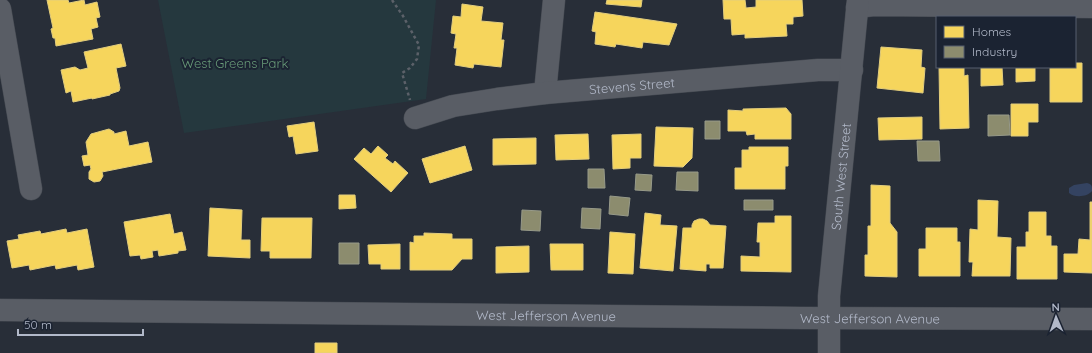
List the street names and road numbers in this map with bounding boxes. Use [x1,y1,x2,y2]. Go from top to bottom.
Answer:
street label: Stevens Street [588,74,675,97]
street label: South West Street [828,122,854,231]
street label: West Jefferson Avenue [476,307,616,324]
street label: West Jefferson Avenue [800,310,940,326]

